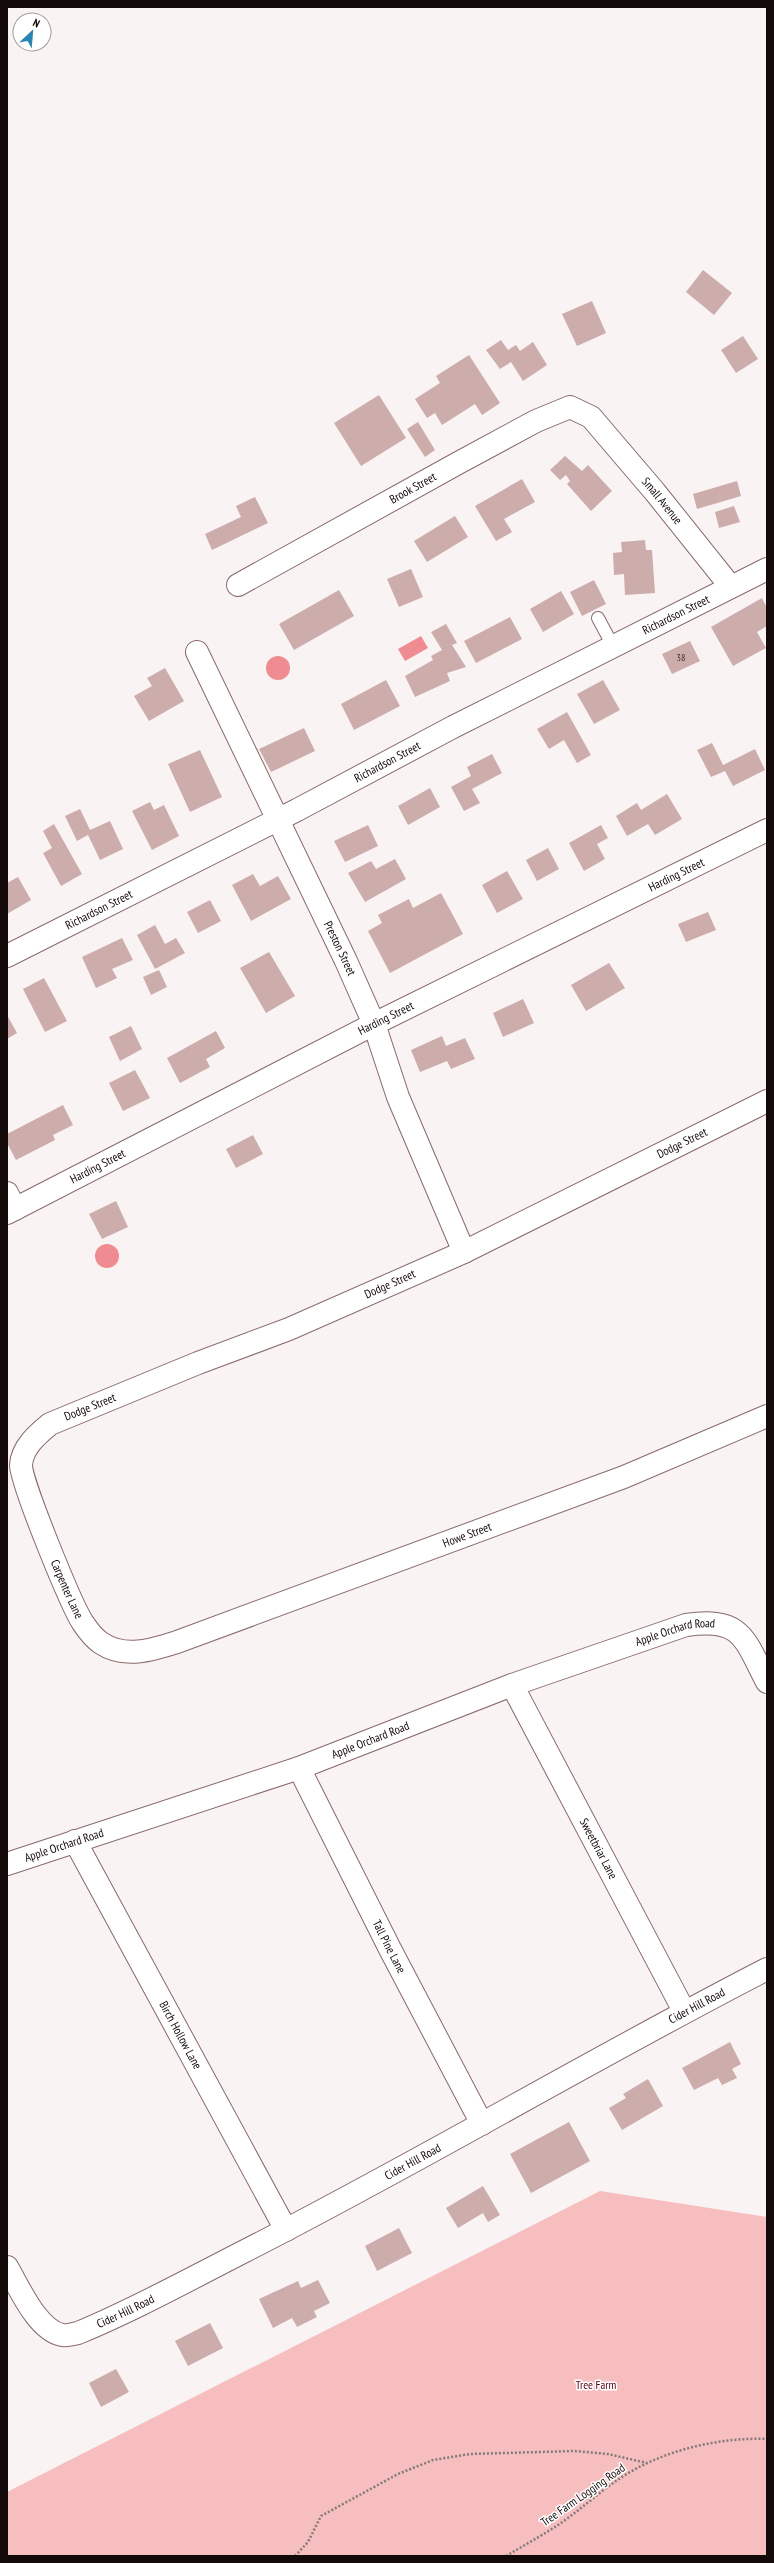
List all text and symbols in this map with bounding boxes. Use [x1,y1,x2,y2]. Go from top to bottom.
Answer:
north arrow [12,12,52,52]
text: N [31,15,42,31]
street label: Brook Street [387,468,439,507]
street label: Small Avenue [639,474,686,527]
street label: Richardson Street [640,591,712,638]
house number: 38 [677,651,686,664]
street label: Richardson Street [351,737,424,785]
street label: Harding Street [646,854,707,894]
street label: Richardson Street [63,886,135,932]
street label: Preston Street [321,918,360,978]
street label: Harding Street [355,997,417,1038]
street label: Dodge Street [654,1124,710,1161]
street label: Harding Street [67,1145,128,1186]
street label: Dodge Street [362,1265,418,1301]
street label: Dodge Street [62,1389,118,1424]
street label: Howe Street [440,1518,494,1550]
street label: Carpenter Lane [48,1557,87,1621]
street label: Apple Orchard Road [633,1615,716,1649]
street label: Apple Orchard Road [329,1718,411,1762]
street label: Sweetbriar Lane [577,1815,621,1882]
street label: Apple Orchard Road [22,1825,105,1865]
street label: Tall Pine Lane [370,1917,409,1976]
street label: Cider Hill Road [666,1984,727,2027]
street label: Birch Hollow Lane [156,1998,205,2072]
street label: Cider Hill Road [382,2140,443,2183]
street label: Cider Hill Road [94,2291,156,2331]
park label: Tree Farm [576,2377,617,2392]
street label: Tree Farm Logging Road [538,2460,628,2529]

